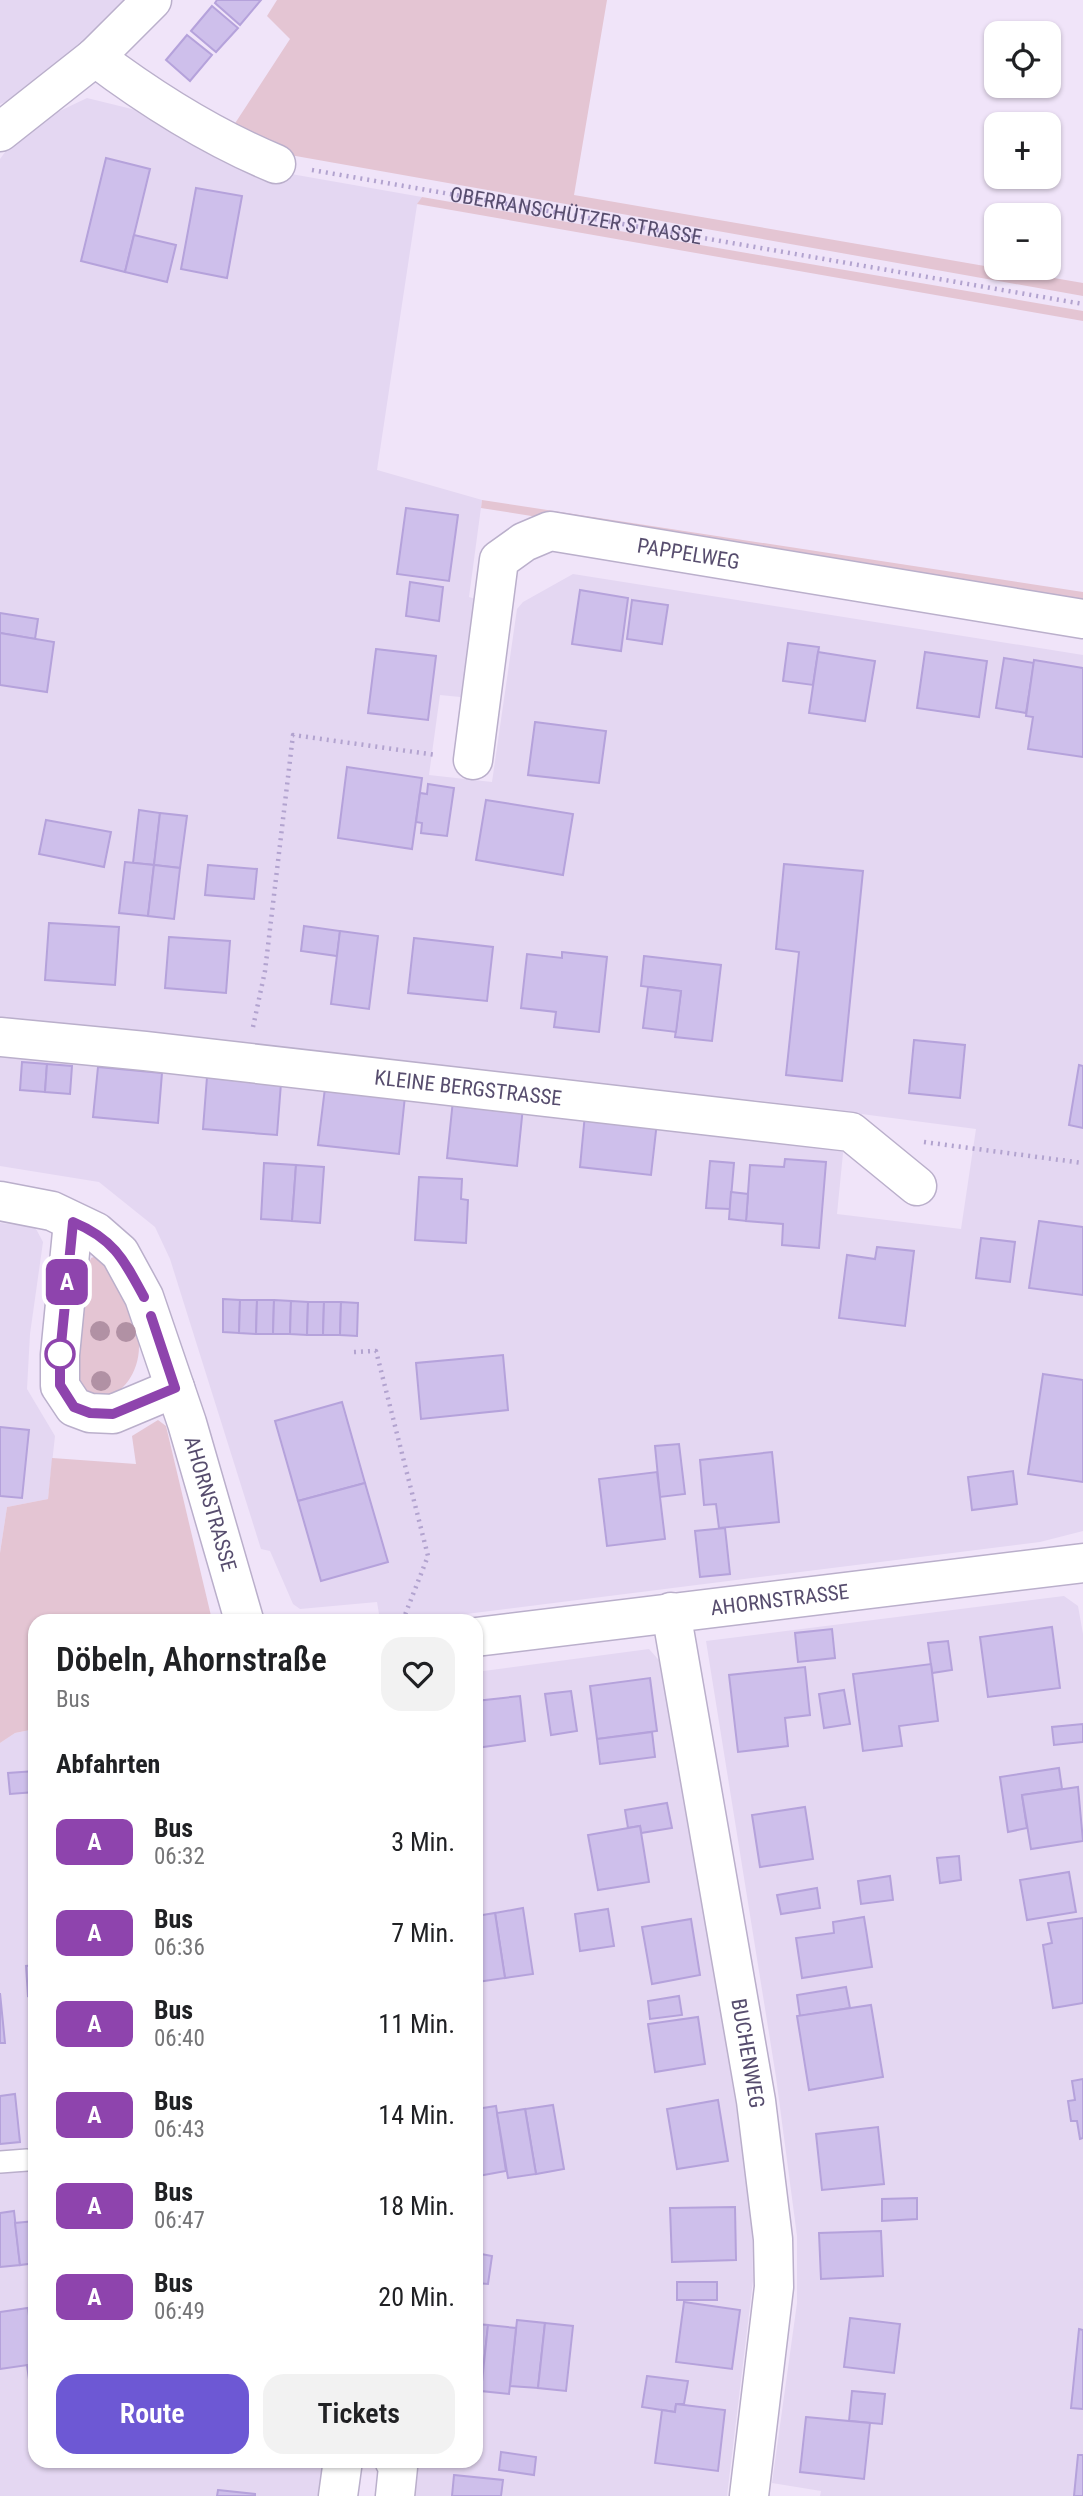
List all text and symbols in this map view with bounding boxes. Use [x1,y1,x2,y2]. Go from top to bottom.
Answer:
map controls [984,21,1061,280]
button: locate [984,21,1061,98]
button: + [984,112,1061,189]
street label: OBERRANSCHÜTZER STRASSE [448,182,704,250]
button: − [984,203,1061,280]
street label: PAPPELWEG [635,534,741,574]
street label: KLEINE BERGSTRASSE [373,1065,563,1111]
line badge: A [44,1259,90,1305]
text: A [60,1268,74,1296]
unlabelled marker [45,1339,75,1369]
street label: AHORNSTRASSE [180,1434,241,1574]
street label: AHORNSTRASSE [709,1580,850,1620]
button: heart [381,1637,455,1711]
text: Döbeln, Ahornstraße [56,1640,327,1679]
text: Bus [56,1686,90,1713]
text: Abfahrten [56,1749,160,1779]
text: Bus [154,1813,193,1843]
text: 3 Min. [391,1827,455,1857]
text: A [87,1828,102,1856]
text: 06:32 [154,1843,205,1870]
text: Bus [154,1904,193,1934]
text: 7 Min. [391,1918,455,1948]
text: A [87,1919,102,1947]
text: 06:36 [154,1934,205,1961]
text: Bus [154,1995,193,2025]
street label: BUCHENWEG [726,1997,769,2109]
text: 11 Min. [378,2009,455,2039]
text: A [87,2010,102,2038]
text: 06:40 [154,2025,205,2052]
text: Bus [154,2086,193,2116]
text: 14 Min. [378,2100,455,2130]
text: A [87,2101,102,2129]
text: 06:43 [154,2116,205,2143]
text: Bus [154,2177,193,2207]
text: 18 Min. [378,2191,455,2221]
text: A [87,2192,102,2220]
text: 06:47 [154,2207,205,2234]
text: Bus [154,2268,193,2298]
text: 20 Min. [378,2282,455,2312]
text: A [87,2283,102,2311]
text: 06:49 [154,2298,205,2325]
button: Route [56,2374,249,2454]
button: Tickets [263,2374,455,2454]

